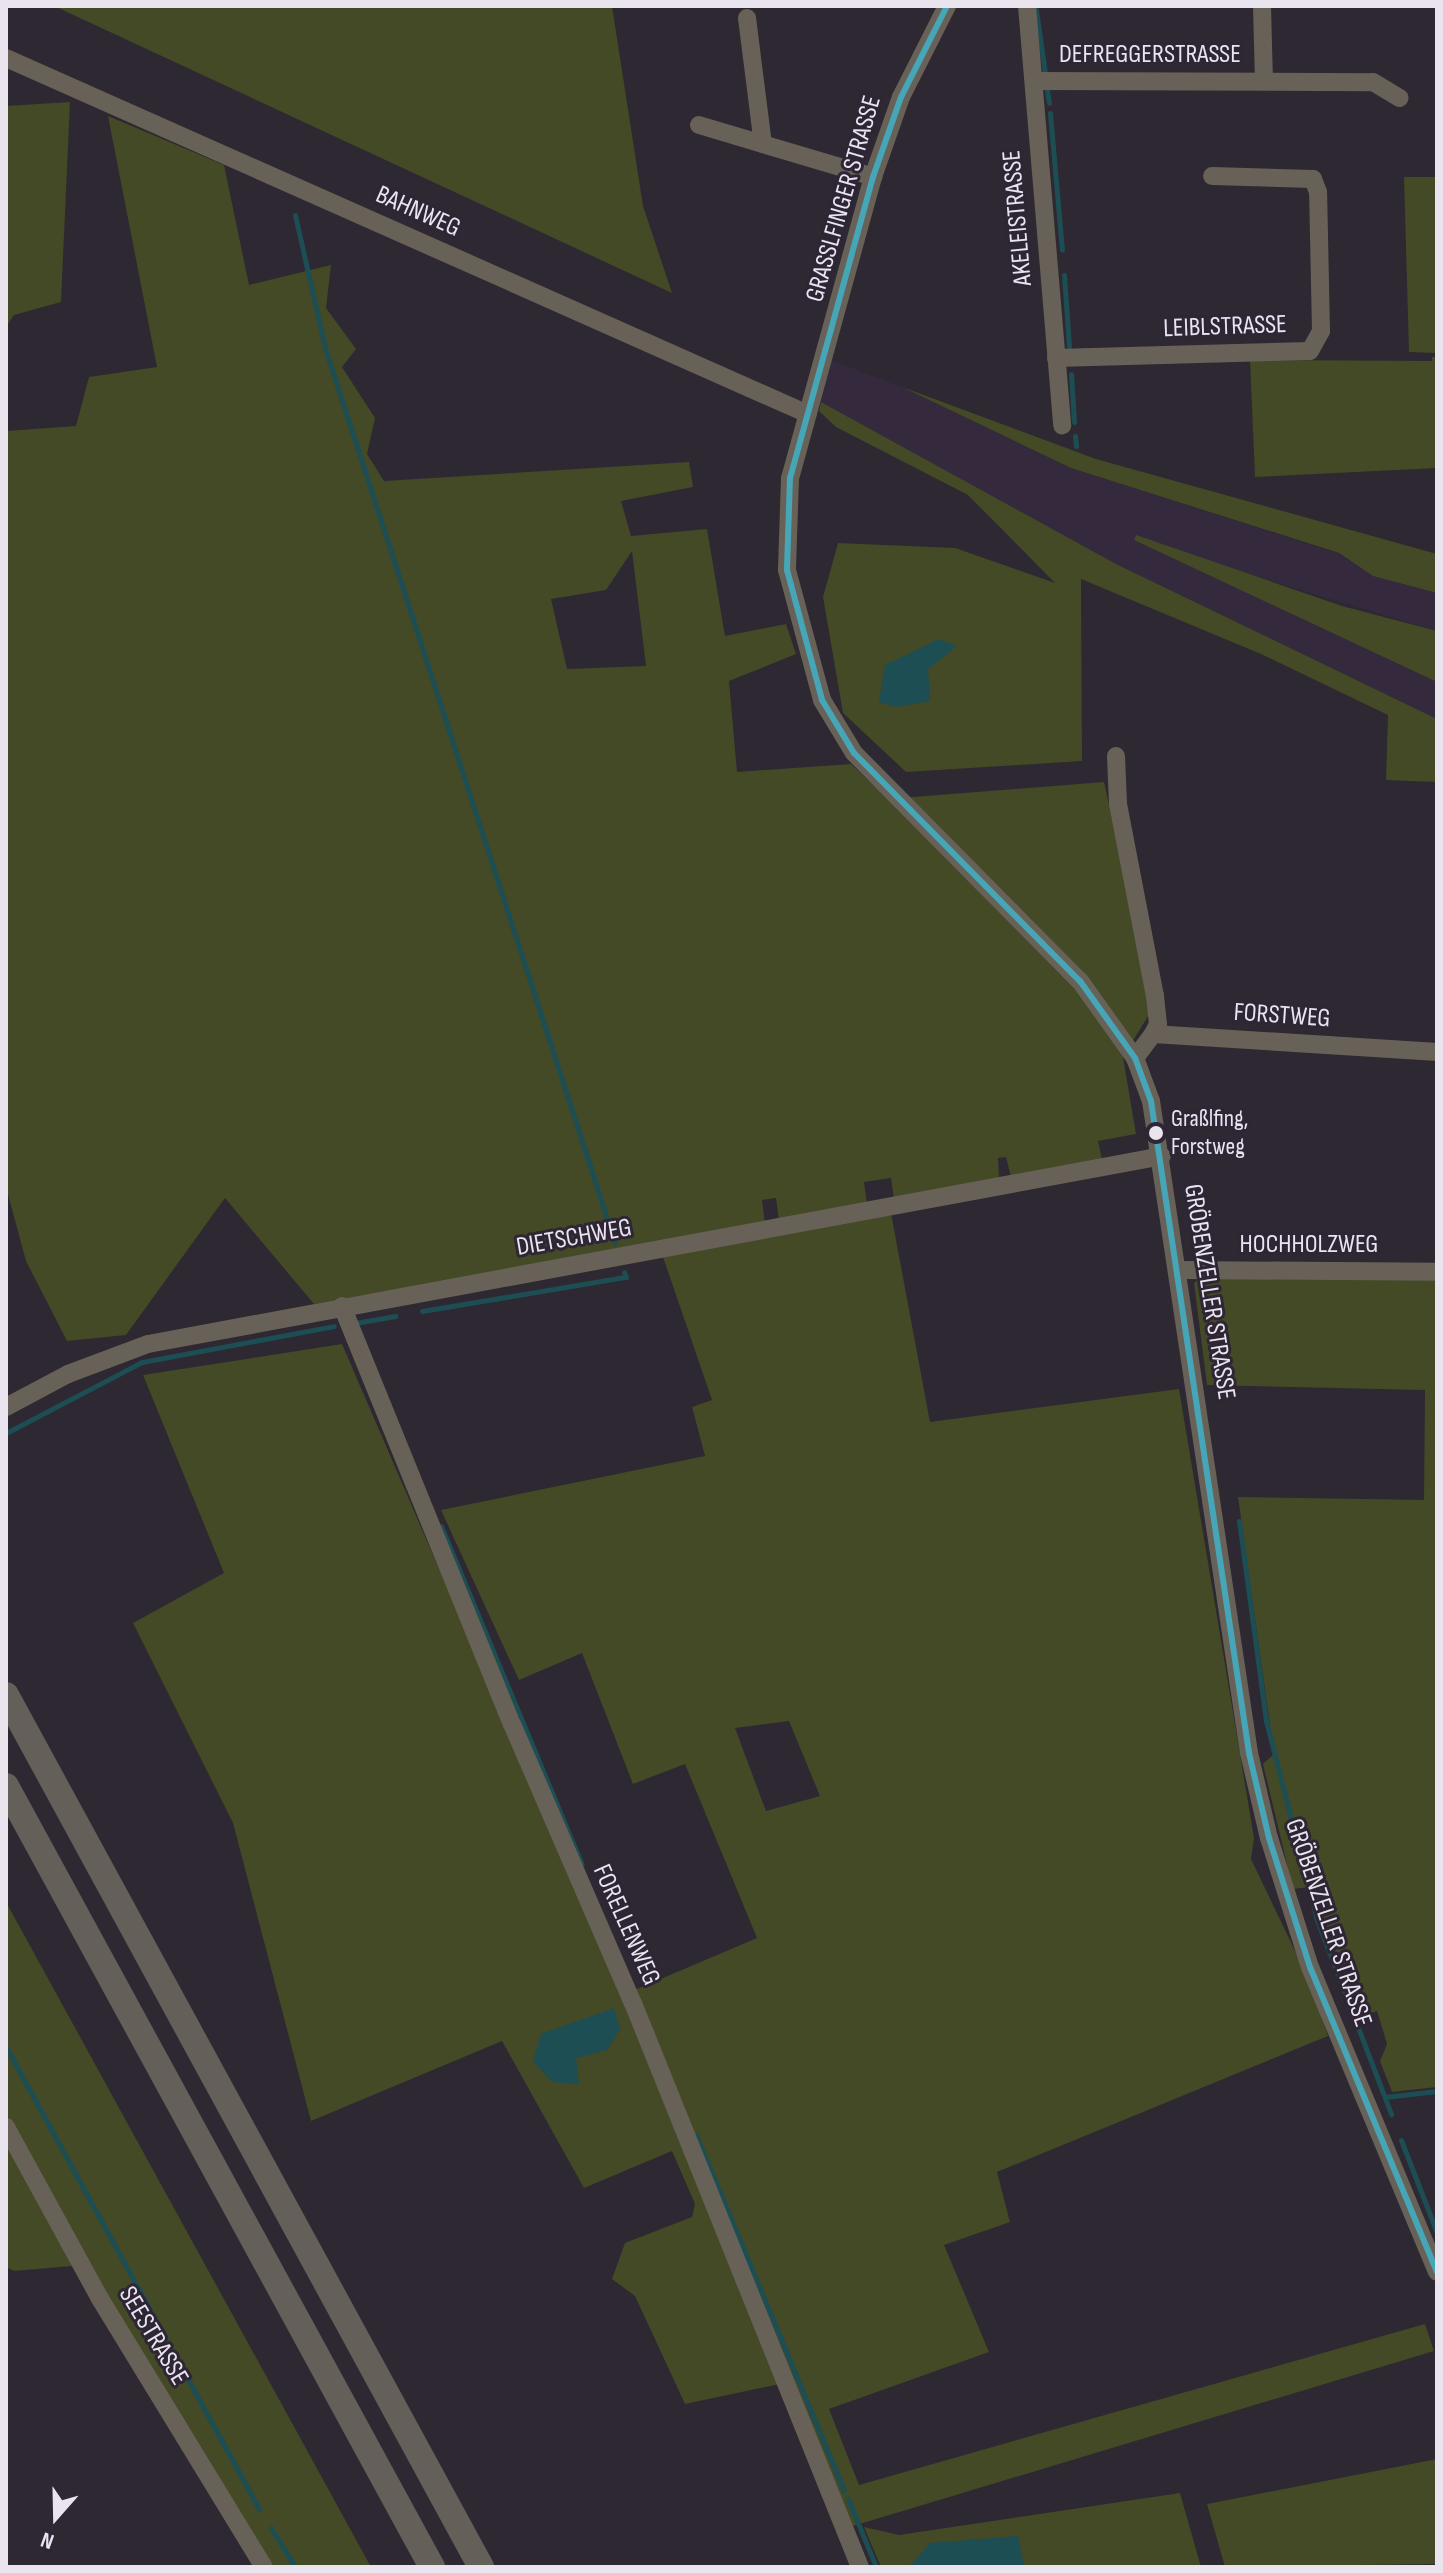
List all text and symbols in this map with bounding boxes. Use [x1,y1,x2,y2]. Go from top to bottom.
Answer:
street label: DEFREGGERSTRASSE [1059,39,1241,71]
street label: GRASSLFINGER STRASSE [800,92,888,306]
street label: AKELEISTRASSE [997,149,1039,287]
street label: BAHNWEG [371,180,465,244]
street label: LEIBLSTRASSE [1163,309,1287,345]
street label: FORSTWEG [1233,997,1331,1035]
place label: Graßlfing, Forstweg [1171,1105,1248,1161]
marker: Graßlfing, Forstweg [1148,1125,1164,1141]
street label: GRÖBENZELLER STRASSE [1177,1182,1241,1402]
street label: DIETSCHWEG [514,1213,634,1263]
street label: HOCHHOLZWEG [1240,1229,1378,1261]
street label: GRÖBENZELLER STRASSE [1278,1815,1378,2031]
street label: FORELLENWEG [586,1860,666,1990]
street label: SEESTRASSE [111,2281,195,2391]
north arrow [16,2477,96,2557]
text: N [37,2525,58,2555]

